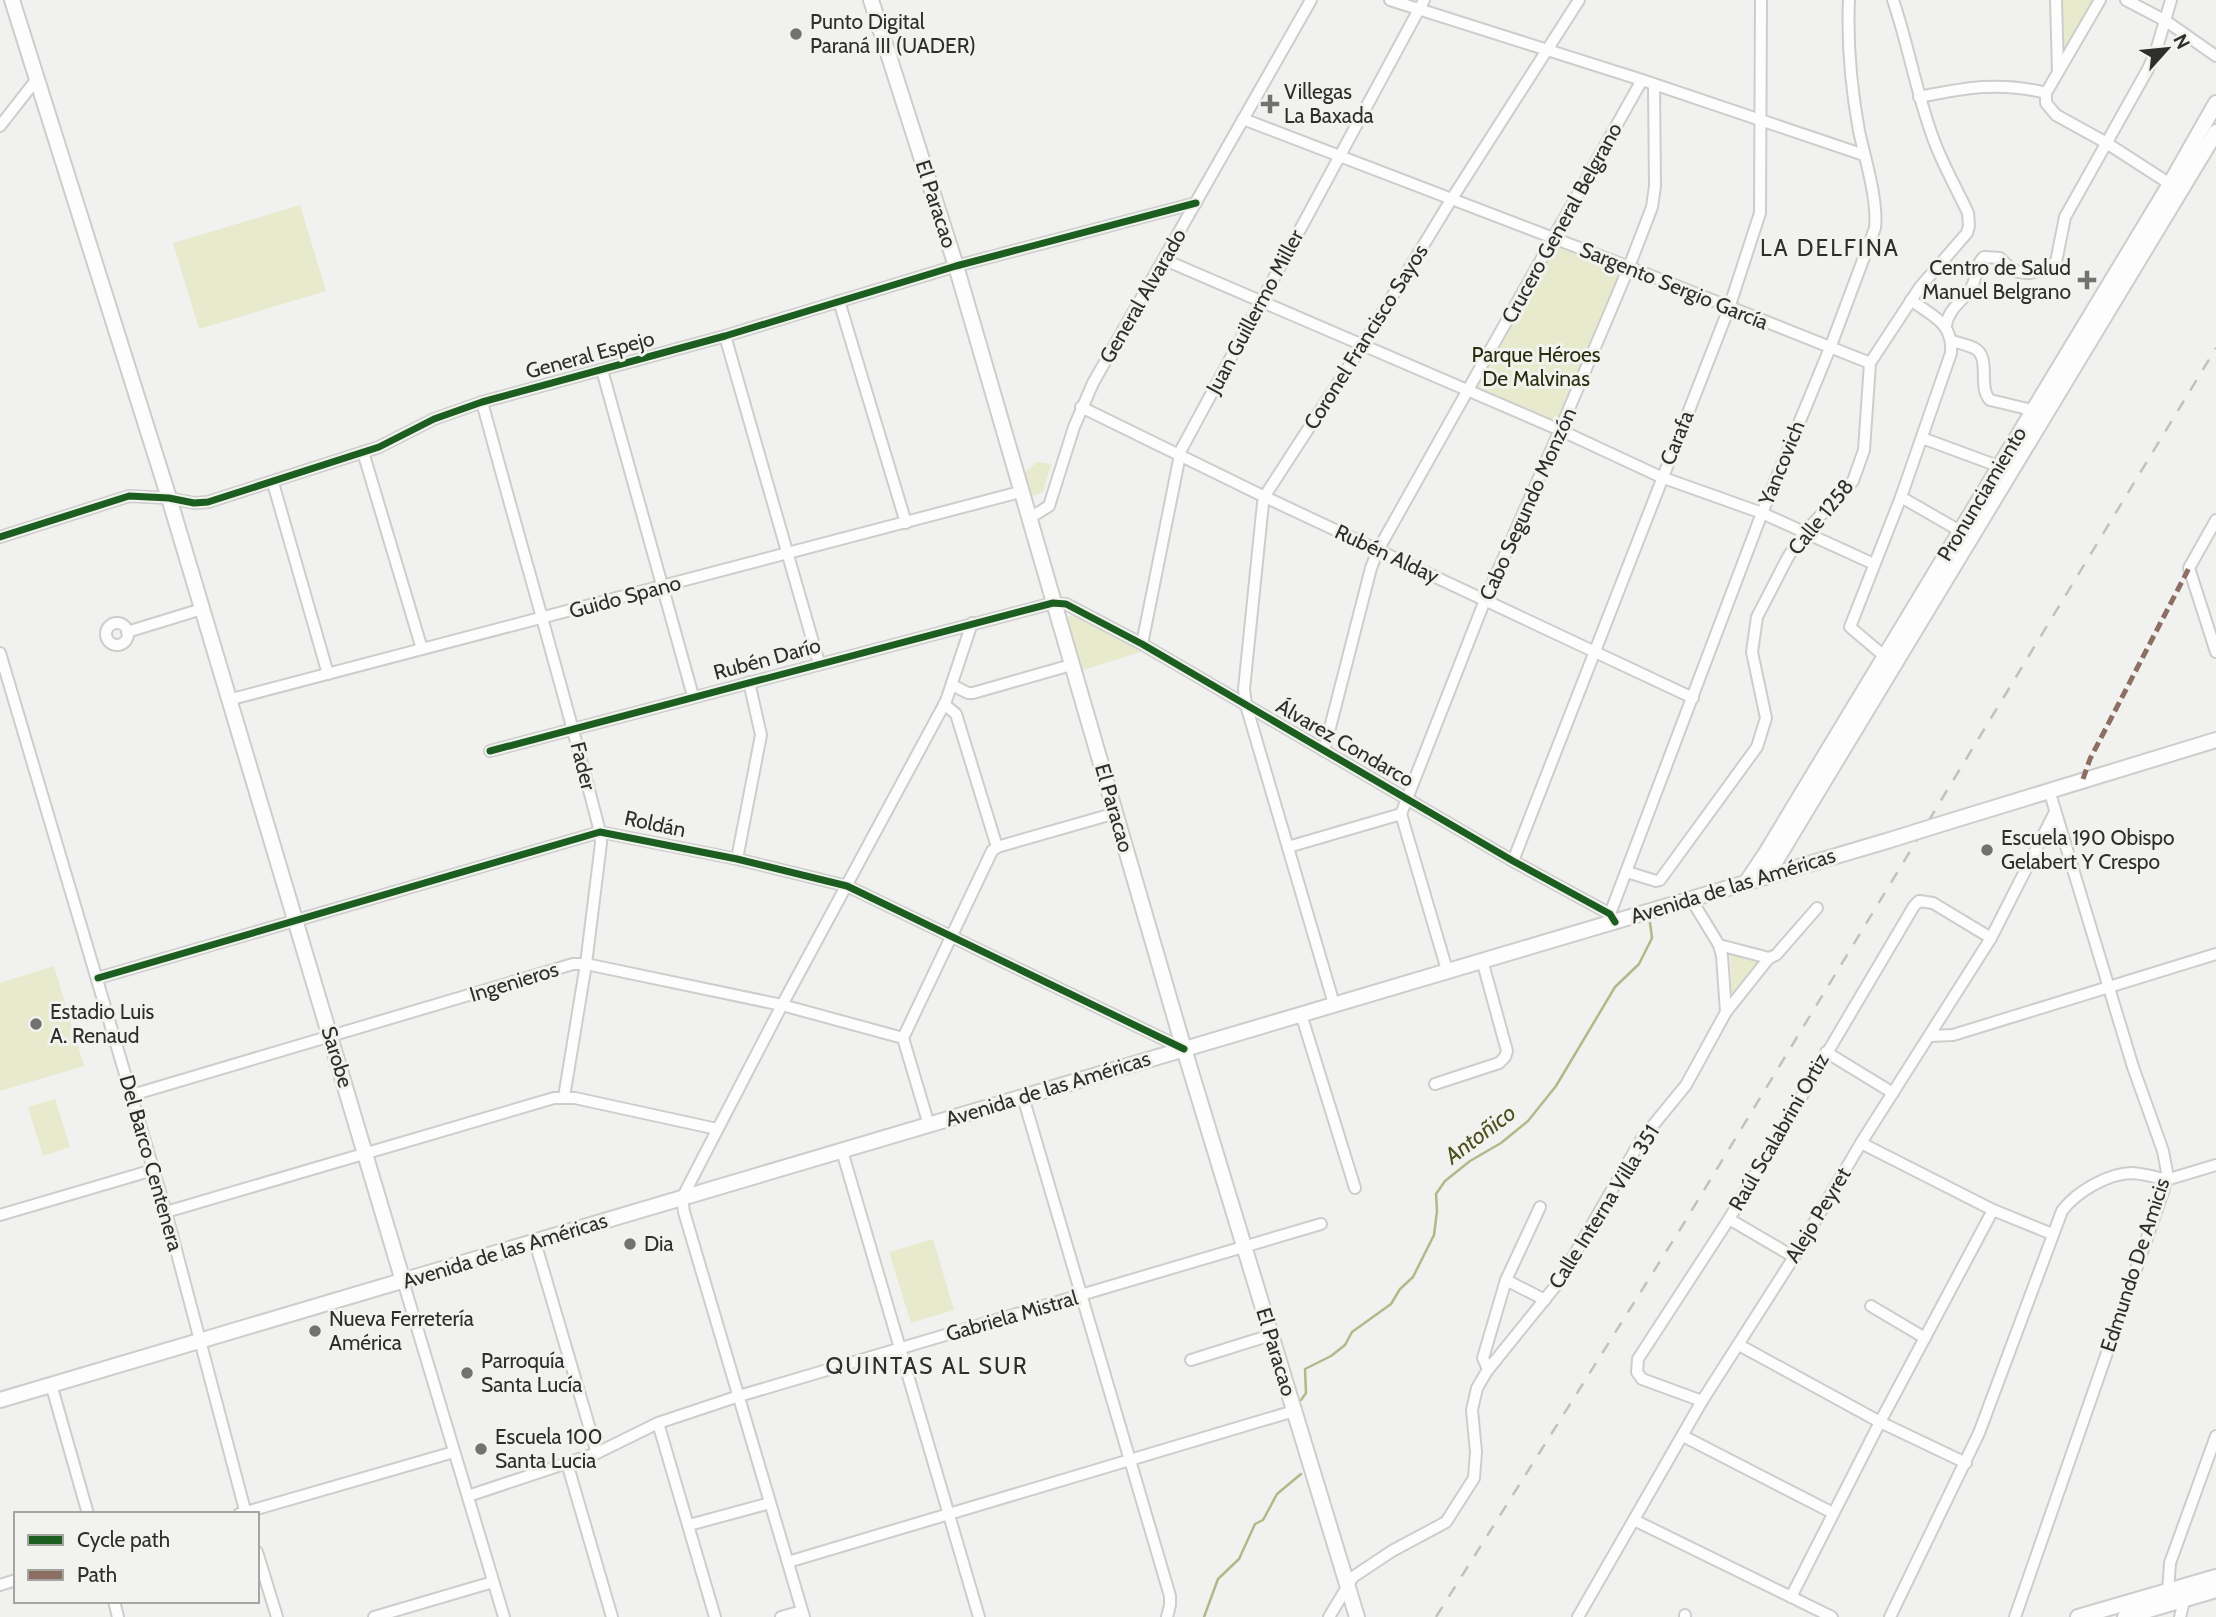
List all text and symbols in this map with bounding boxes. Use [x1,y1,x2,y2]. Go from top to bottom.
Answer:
place label: Punto Digital Paraná III (UADER) [810,9,976,58]
north arrow [2132,14,2202,84]
marker: Punto Digital Paraná III (UADER) [788,26,804,42]
text: N [2168,30,2195,53]
place label: Villegas La Baxada [1284,79,1374,128]
marker: Villegas La Baxada [1262,96,1278,112]
street label: Crucero General Belgrano [1496,118,1627,327]
street label: El Paracao [911,157,962,251]
street label: General Alvarado [1094,224,1191,367]
street label: Juan Guillermo Miller [1200,225,1309,399]
district label: LA DELFINA [1760,234,1900,262]
street label: Sargento Sergio García [1576,236,1772,335]
street label: Coronel Francisco Sayos [1298,239,1433,434]
place label: Centro de Salud Manuel Belgrano [1922,255,2071,304]
marker: Centro de Salud Manuel Belgrano [2077,270,2097,290]
street label: General Espejo [523,325,657,385]
park label: Parque Héroes De Malvinas [1472,342,1601,391]
street label: Cabo Segundo Monzón [1474,404,1581,604]
street label: Carafa [1654,407,1699,469]
street label: Yancovich [1753,417,1810,510]
street label: Pronunciamiento [1932,422,2031,565]
street label: Calle 1258 [1782,474,1859,560]
street label: Rubén Alday [1331,519,1444,589]
street label: Guido Spano [566,570,683,623]
street label: Rubén Darío [710,632,823,685]
street label: Álvarez Condarco [1272,693,1418,792]
street label: Fader [565,739,602,793]
street label: El Paracao [1090,761,1139,855]
street label: Roldán [622,805,688,842]
place label: Escuela 190 Obispo Gelabert Y Crespo [2001,825,2175,874]
street label: Avenida de las Américas [1627,842,1839,929]
marker: Escuela 190 Obispo Gelabert Y Crespo [1979,842,1995,858]
street label: Ingenieros [466,956,562,1007]
place label: Estadio Luis A. Renaud [50,999,155,1048]
marker: Estadio Luis A. Renaud [28,1016,44,1032]
street label: Sarobe [316,1023,359,1091]
street label: Avenida de las Américas [942,1045,1154,1132]
street label: Raúl Scalabrini Ortiz [1723,1048,1834,1215]
street label: Del Barco Centenera [114,1072,189,1254]
water label: Antoñico [1438,1098,1521,1170]
street label: Calle Interna Villa 351 [1543,1120,1664,1293]
street label: Alejo Peyret [1779,1163,1857,1267]
street label: Edmundo De Amicis [2095,1175,2174,1355]
street label: Avenida de las Américas [399,1207,611,1294]
place label: Dia [644,1231,674,1256]
marker: Dia [622,1236,638,1252]
street label: Gabriela Mistral [943,1285,1081,1346]
street label: El Paracao [1251,1305,1302,1399]
place label: Nueva Ferretería América [329,1306,474,1355]
marker: Nueva Ferretería América [307,1323,323,1339]
place label: Parroquía Santa Lucía [481,1348,582,1397]
district label: QUINTAS AL SUR [825,1352,1029,1380]
marker: Parroquía Santa Lucía [459,1365,475,1381]
place label: Escuela 100 Santa Lucia [495,1424,602,1473]
marker: Escuela 100 Santa Lucia [473,1441,489,1457]
legend [14,1512,259,1603]
text: Cycle path [77,1527,170,1552]
text: Path [77,1562,117,1587]

